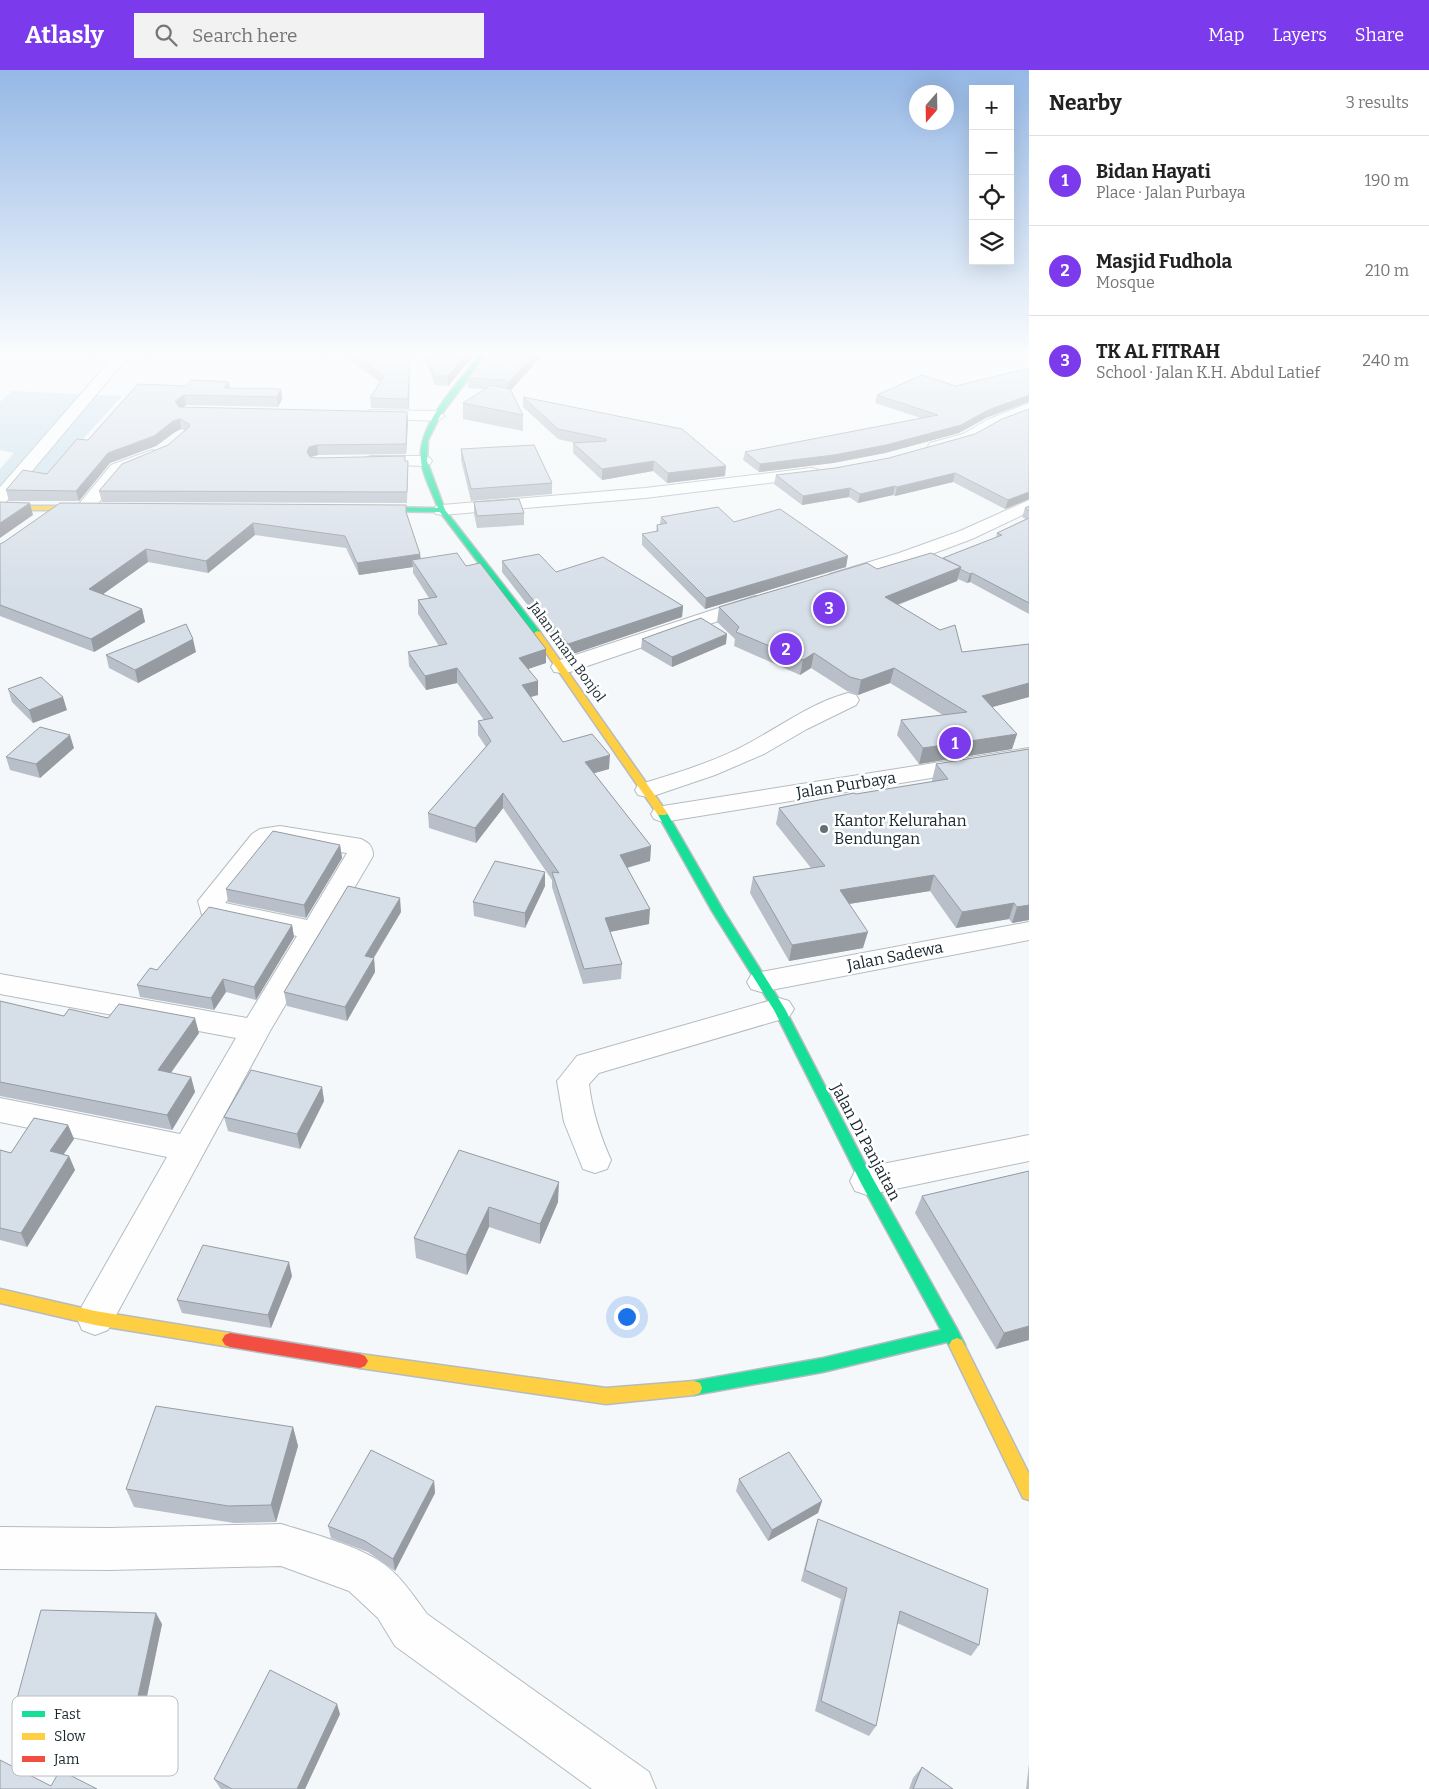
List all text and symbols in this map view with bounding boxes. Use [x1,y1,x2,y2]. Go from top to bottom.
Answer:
search box [134,13,484,58]
text: Atlasly [25,21,104,49]
icon: search [152,21,180,49]
text: Search here [192,24,297,47]
text: Map [1208,24,1244,46]
text: Layers [1272,24,1327,46]
text: Share [1355,24,1404,46]
north arrow [909,85,954,130]
map controls [969,85,1014,265]
button: + [969,85,1014,130]
text: Nearby [1049,90,1122,116]
text: 3 results [1346,93,1409,112]
button: − [969,130,1014,175]
text: Bidan Hayati [1096,160,1211,183]
text: 1 [1062,171,1068,190]
text: 190 m [1364,171,1409,190]
button: locate [969,175,1014,220]
text: Place · Jalan Purbaya [1096,183,1246,202]
button: layers [969,220,1014,265]
text: Masjid Fudhola [1096,250,1232,273]
text: 2 [1060,261,1070,280]
text: 210 m [1365,261,1409,280]
text: Mosque [1096,273,1155,292]
text: TK AL FITRAH [1096,340,1220,363]
text: 3 [1060,351,1070,370]
text: 240 m [1362,351,1409,370]
text: School · Jalan K.H. Abdul Latief [1096,363,1320,382]
pin: 3 [813,589,845,627]
street label: Jalan Imam Bonjol [525,598,609,705]
pin: 2 [770,630,802,668]
pin: 1 [939,724,971,762]
street label: Jalan Purbaya [794,768,897,802]
place label: Kantor Kelurahan Bendungan [834,811,967,848]
marker: Kantor Kelurahan Bendungan [818,823,830,835]
street label: Jalan Sadewa [844,937,945,975]
street label: Jalan Di Panjaitan [827,1079,905,1204]
your location [614,1304,640,1330]
legend [12,1696,178,1776]
text: Fast [54,1706,81,1723]
text: Slow [54,1728,86,1745]
text: Jam [53,1751,80,1768]

